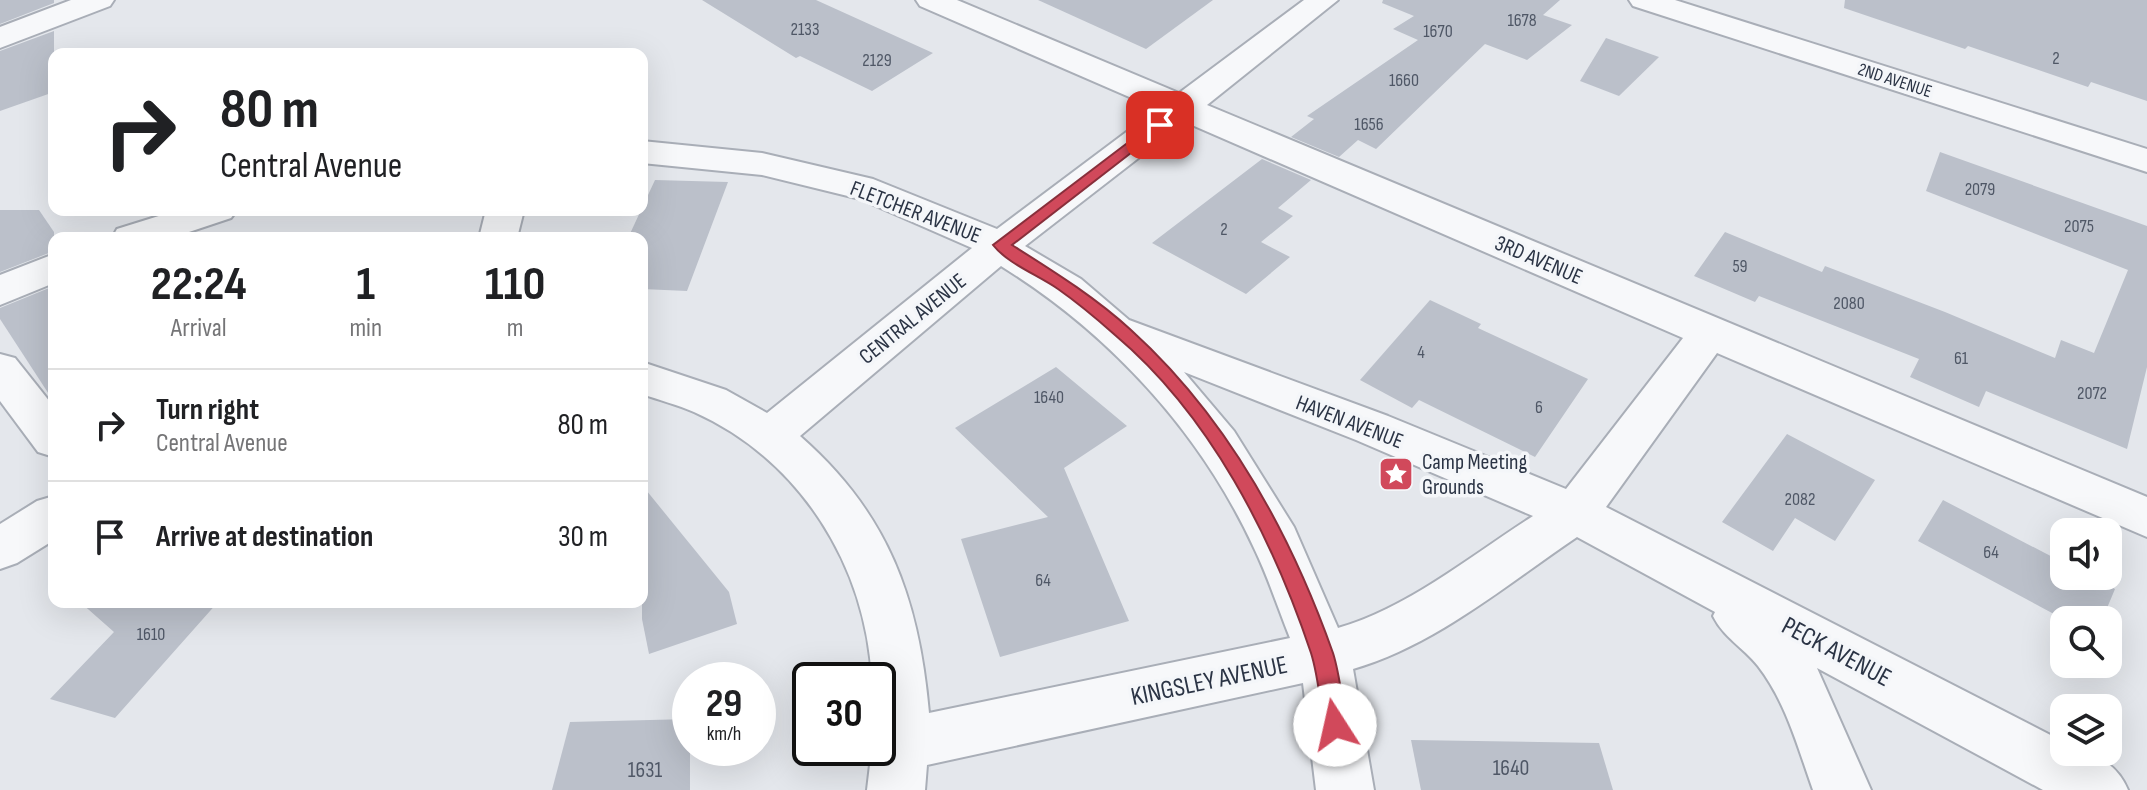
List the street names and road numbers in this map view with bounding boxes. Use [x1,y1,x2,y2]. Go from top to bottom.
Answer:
street label: 2ND AVENUE [1855,59,1934,102]
street label: FLETCHER AVENUE [846,175,985,250]
street label: 3RD AVENUE [1491,230,1586,291]
street label: CENTRAL AVENUE [854,268,972,371]
street label: HAVEN AVENUE [1292,390,1407,455]
street label: PECK AVENUE [1776,611,1896,694]
street label: KINGSLEY AVENUE [1128,650,1290,713]

